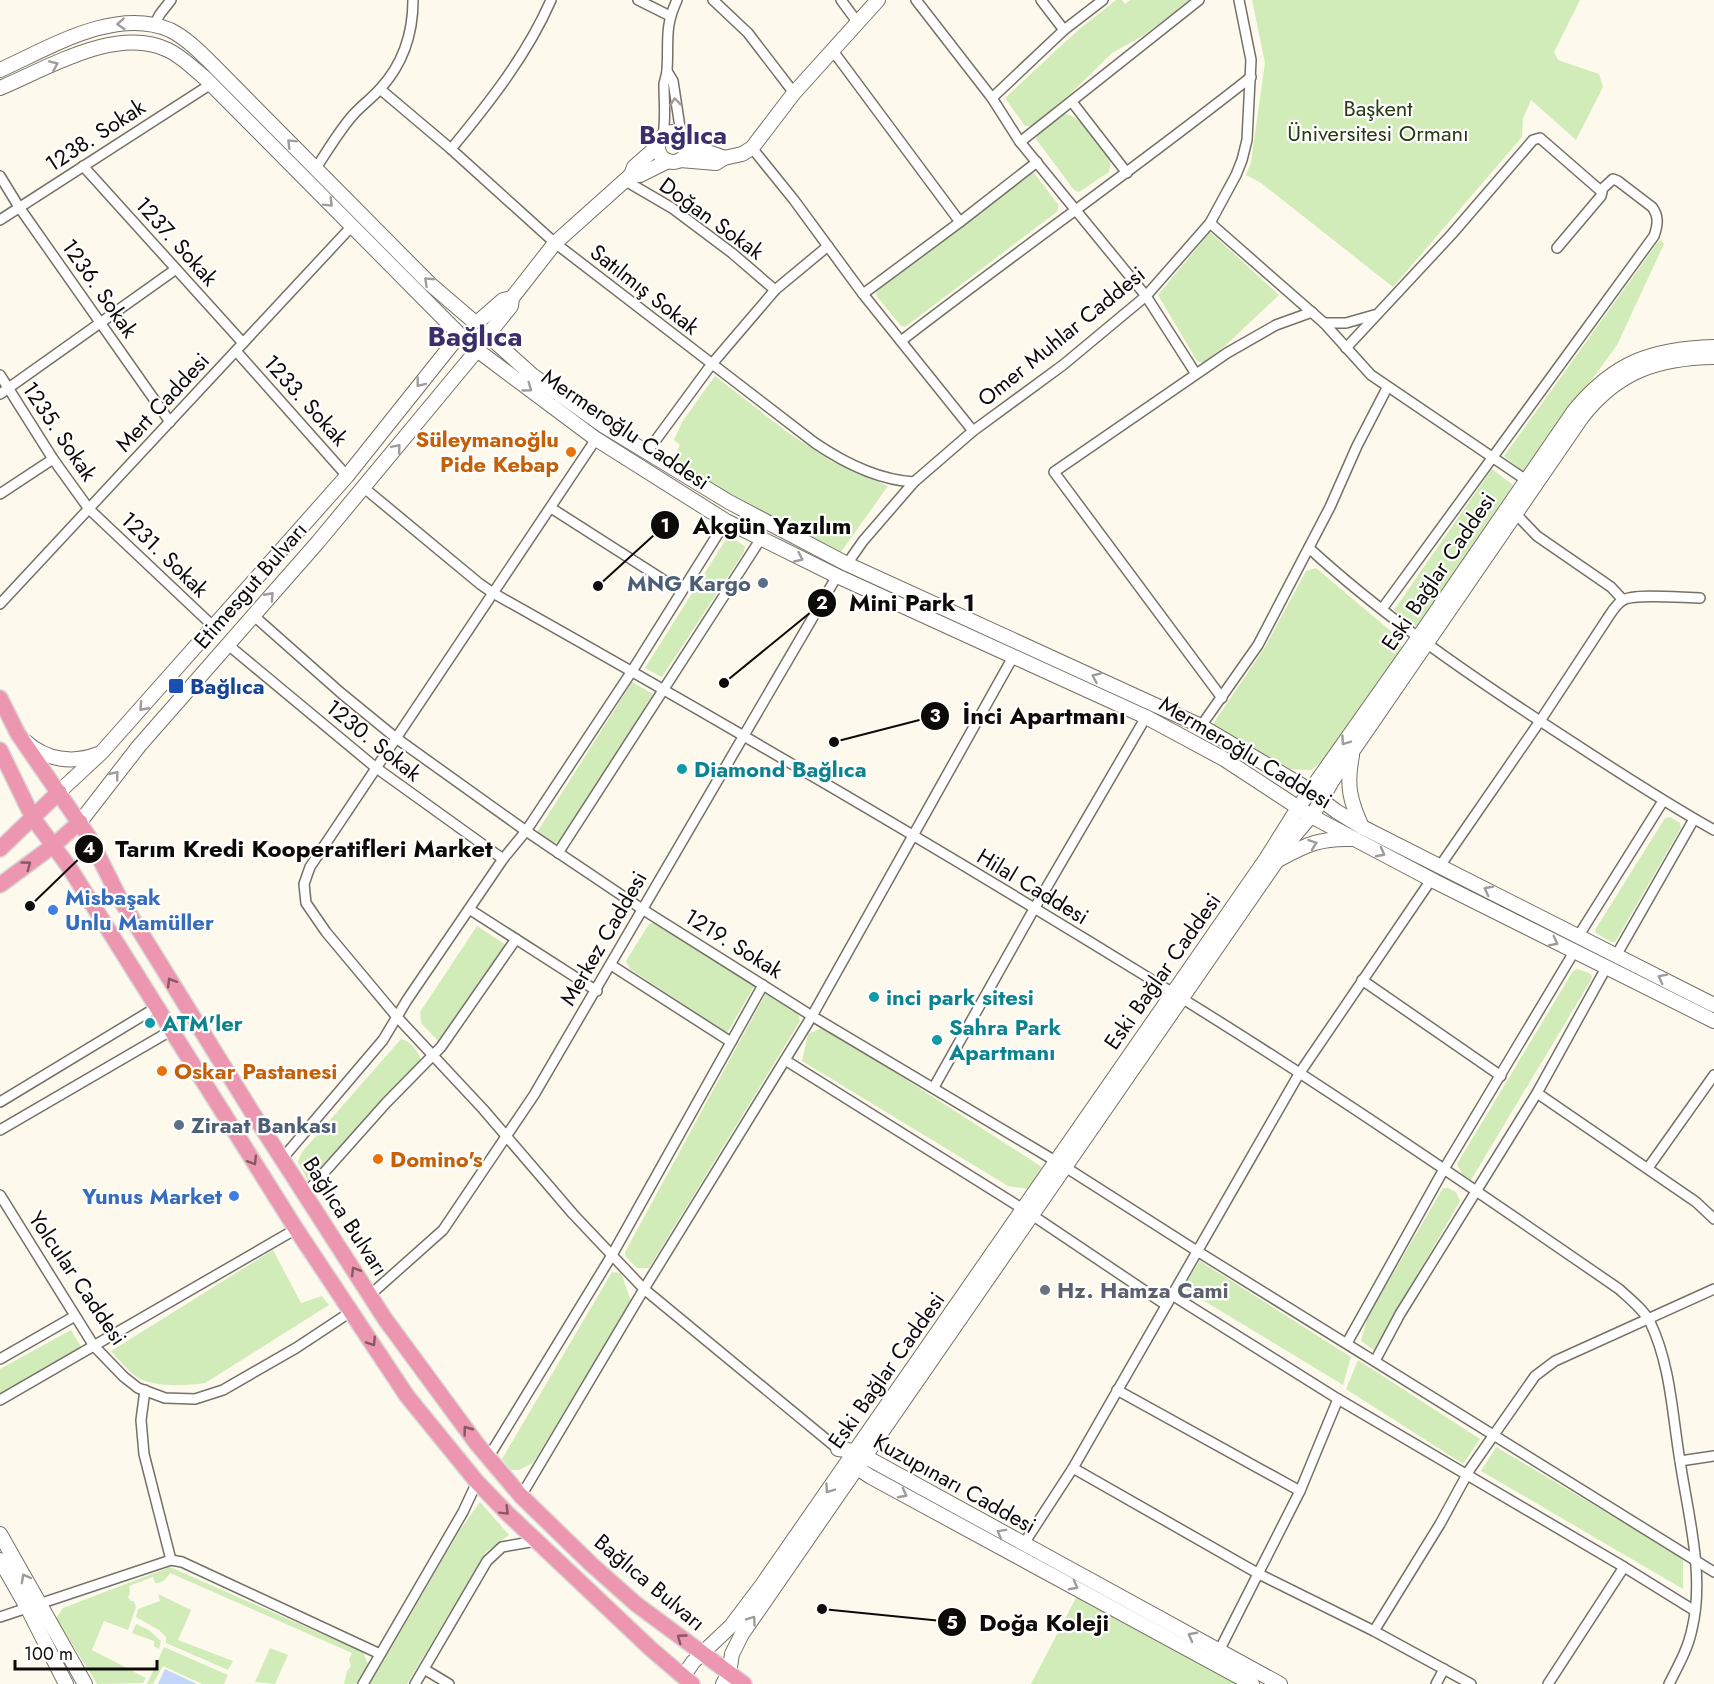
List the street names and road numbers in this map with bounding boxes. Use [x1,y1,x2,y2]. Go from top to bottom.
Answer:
street label: 1238. Sokak [39,91,152,179]
street label: Doğan Sokak [653,169,771,267]
street label: 1237. Sokak [128,189,226,293]
street label: 1236. Sokak [54,232,146,344]
street label: Satılmış Sokak [584,236,707,342]
street label: Omer Muhlar Caddesi [970,258,1152,414]
street label: Mert Caddesi [108,345,216,459]
street label: 1233. Sokak [256,347,356,453]
street label: Mermeroğlu Caddesi [535,361,717,497]
street label: 1235. Sokak [15,375,105,487]
street label: Eski Bağlar Caddesi [1373,485,1503,657]
street label: 1231. Sokak [114,504,216,604]
street label: Etimesgut Bulvarı [186,515,314,655]
street label: Mermeroğlu Caddesi [1153,688,1339,816]
street label: 1230. Sokak [319,691,429,789]
street label: Hilal Caddesi [971,840,1095,932]
street label: Merkez Caddesi [552,865,654,1011]
street label: Eski Bağlar Caddesi [1096,886,1228,1056]
street label: 1219. Sokak [679,900,790,986]
street label: Bağlıca Bulvarı [295,1150,397,1282]
street label: Yolcular Caddesi [21,1205,135,1351]
street label: Eski Bağlar Caddesi [820,1285,952,1455]
street label: Kuzupınarı Caddesi [868,1425,1042,1541]
street label: Bağlıca Bulvarı [588,1526,712,1638]

